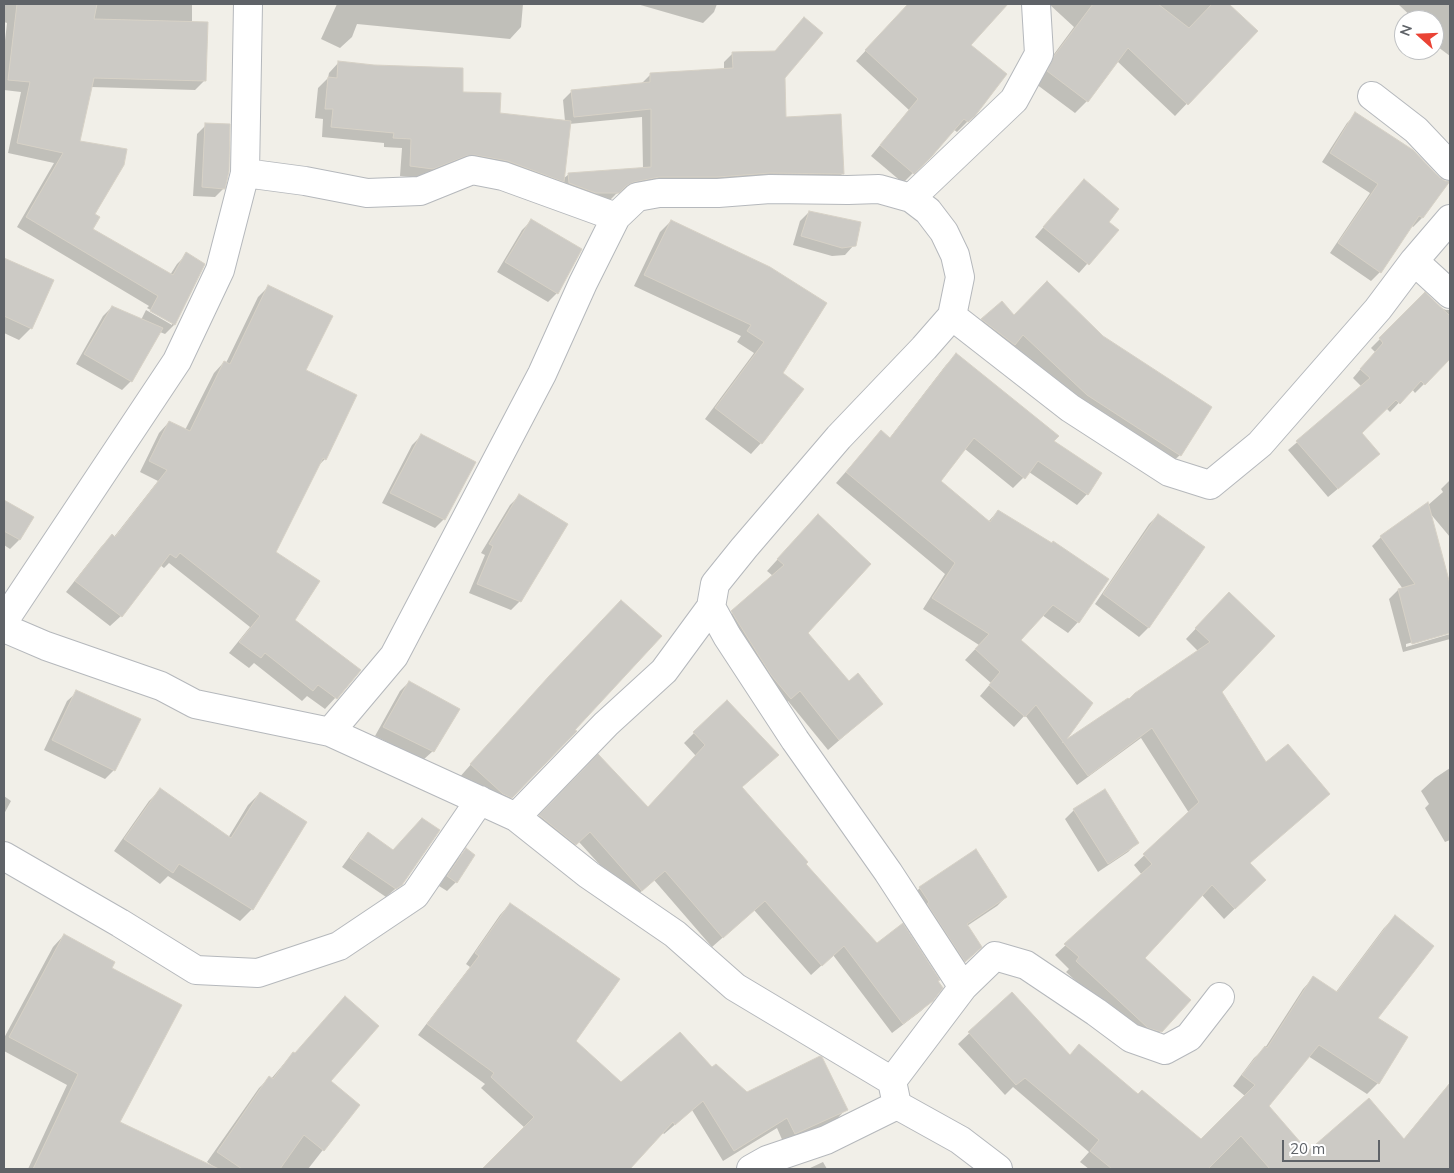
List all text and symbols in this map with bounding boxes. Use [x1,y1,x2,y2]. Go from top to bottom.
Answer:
north arrow [1394,10,1444,60]
text: N [1396,22,1416,38]
scale bar [1284,1130,1382,1162]
text: 20 m [1290,1139,1325,1158]

